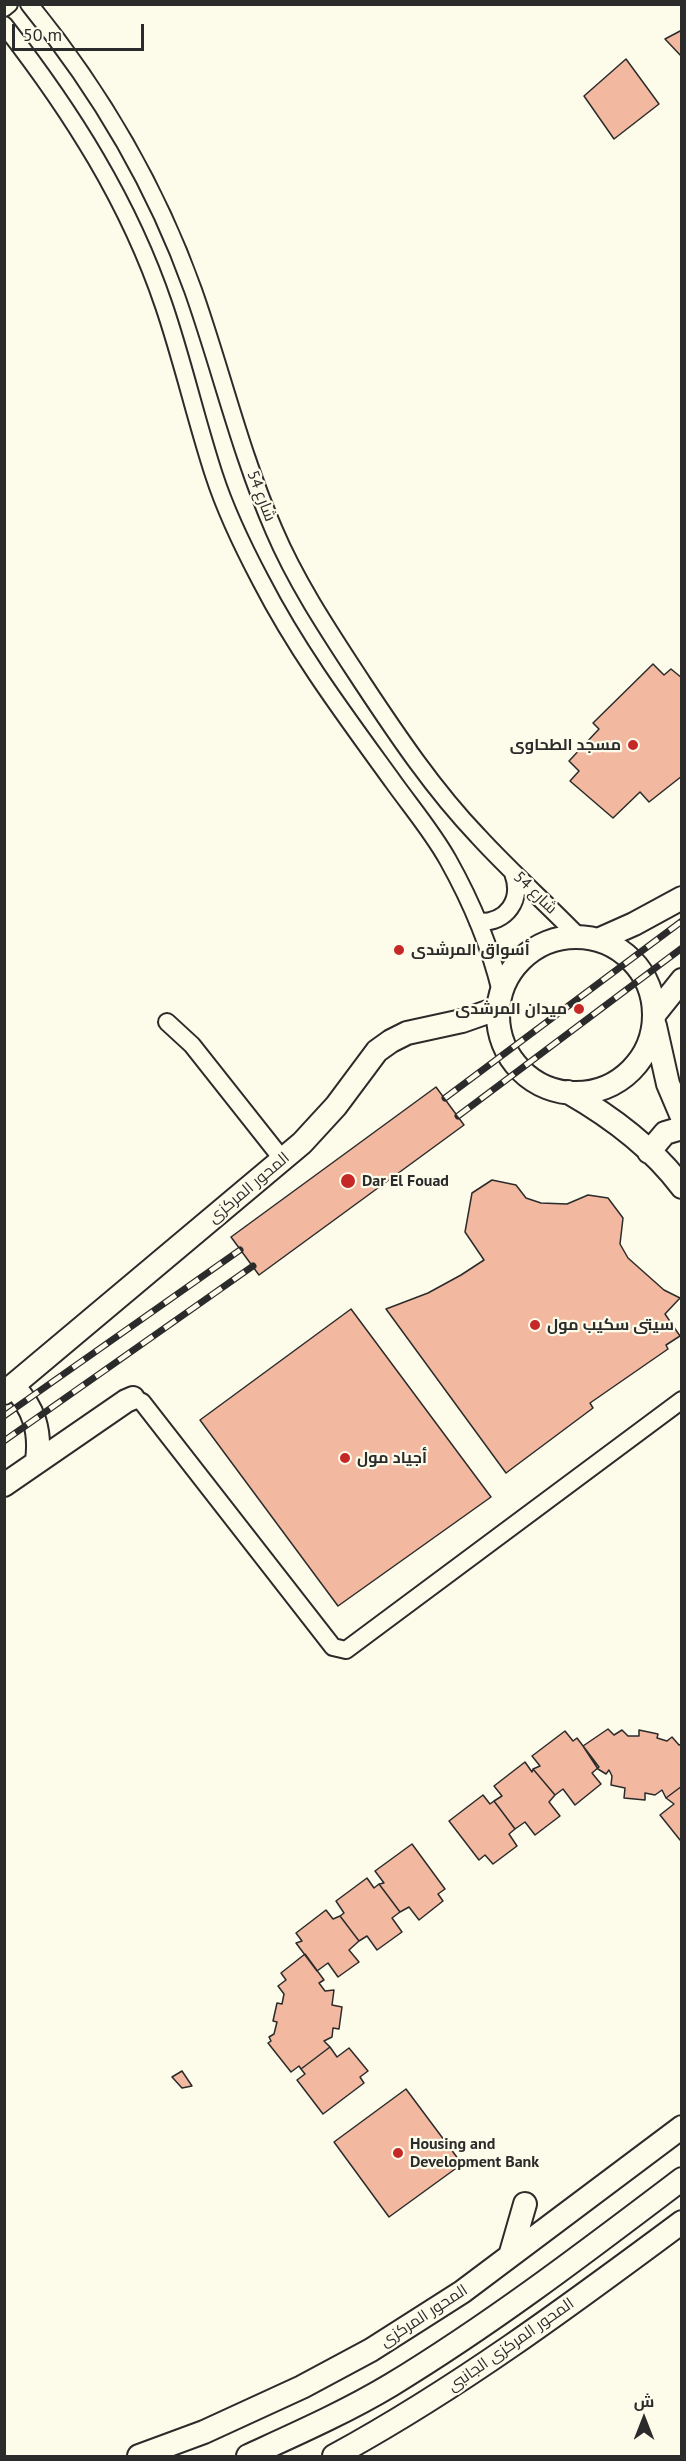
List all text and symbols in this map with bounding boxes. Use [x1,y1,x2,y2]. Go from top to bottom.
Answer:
scale bar [15,12,147,50]
text: 50 m [23,23,62,46]
street label: شارع 54 [243,468,279,524]
place label: مسجد الطحاوى [510,735,621,755]
marker: مسجد الطحاوى [626,738,640,752]
street label: شارع 54 [509,868,561,918]
place label: أسواق المرشدى [411,940,530,960]
marker: أسواق المرشدى [392,943,406,957]
place label: ميدان المرشدى [455,999,567,1019]
marker: ميدان المرشدى [572,1002,586,1016]
street label: المحور المركزى [204,1148,294,1228]
place label: Dar El Fouad [362,1171,449,1191]
marker: Dar El Fouad [339,1172,357,1190]
place label: سيتى سكيب مول [547,1315,674,1335]
marker: سيتى سكيب مول [528,1318,542,1332]
place label: أجياد مول [357,1448,427,1468]
marker: أجياد مول [338,1451,352,1465]
place label: Housing and Development Bank [410,2134,539,2172]
marker: Housing and Development Bank [391,2146,405,2160]
street label: المحور المركزى [377,2281,471,2351]
street label: المحور المركزى الجانبى [444,2294,578,2396]
north arrow [614,2389,674,2449]
text: ش [634,2391,654,2411]

